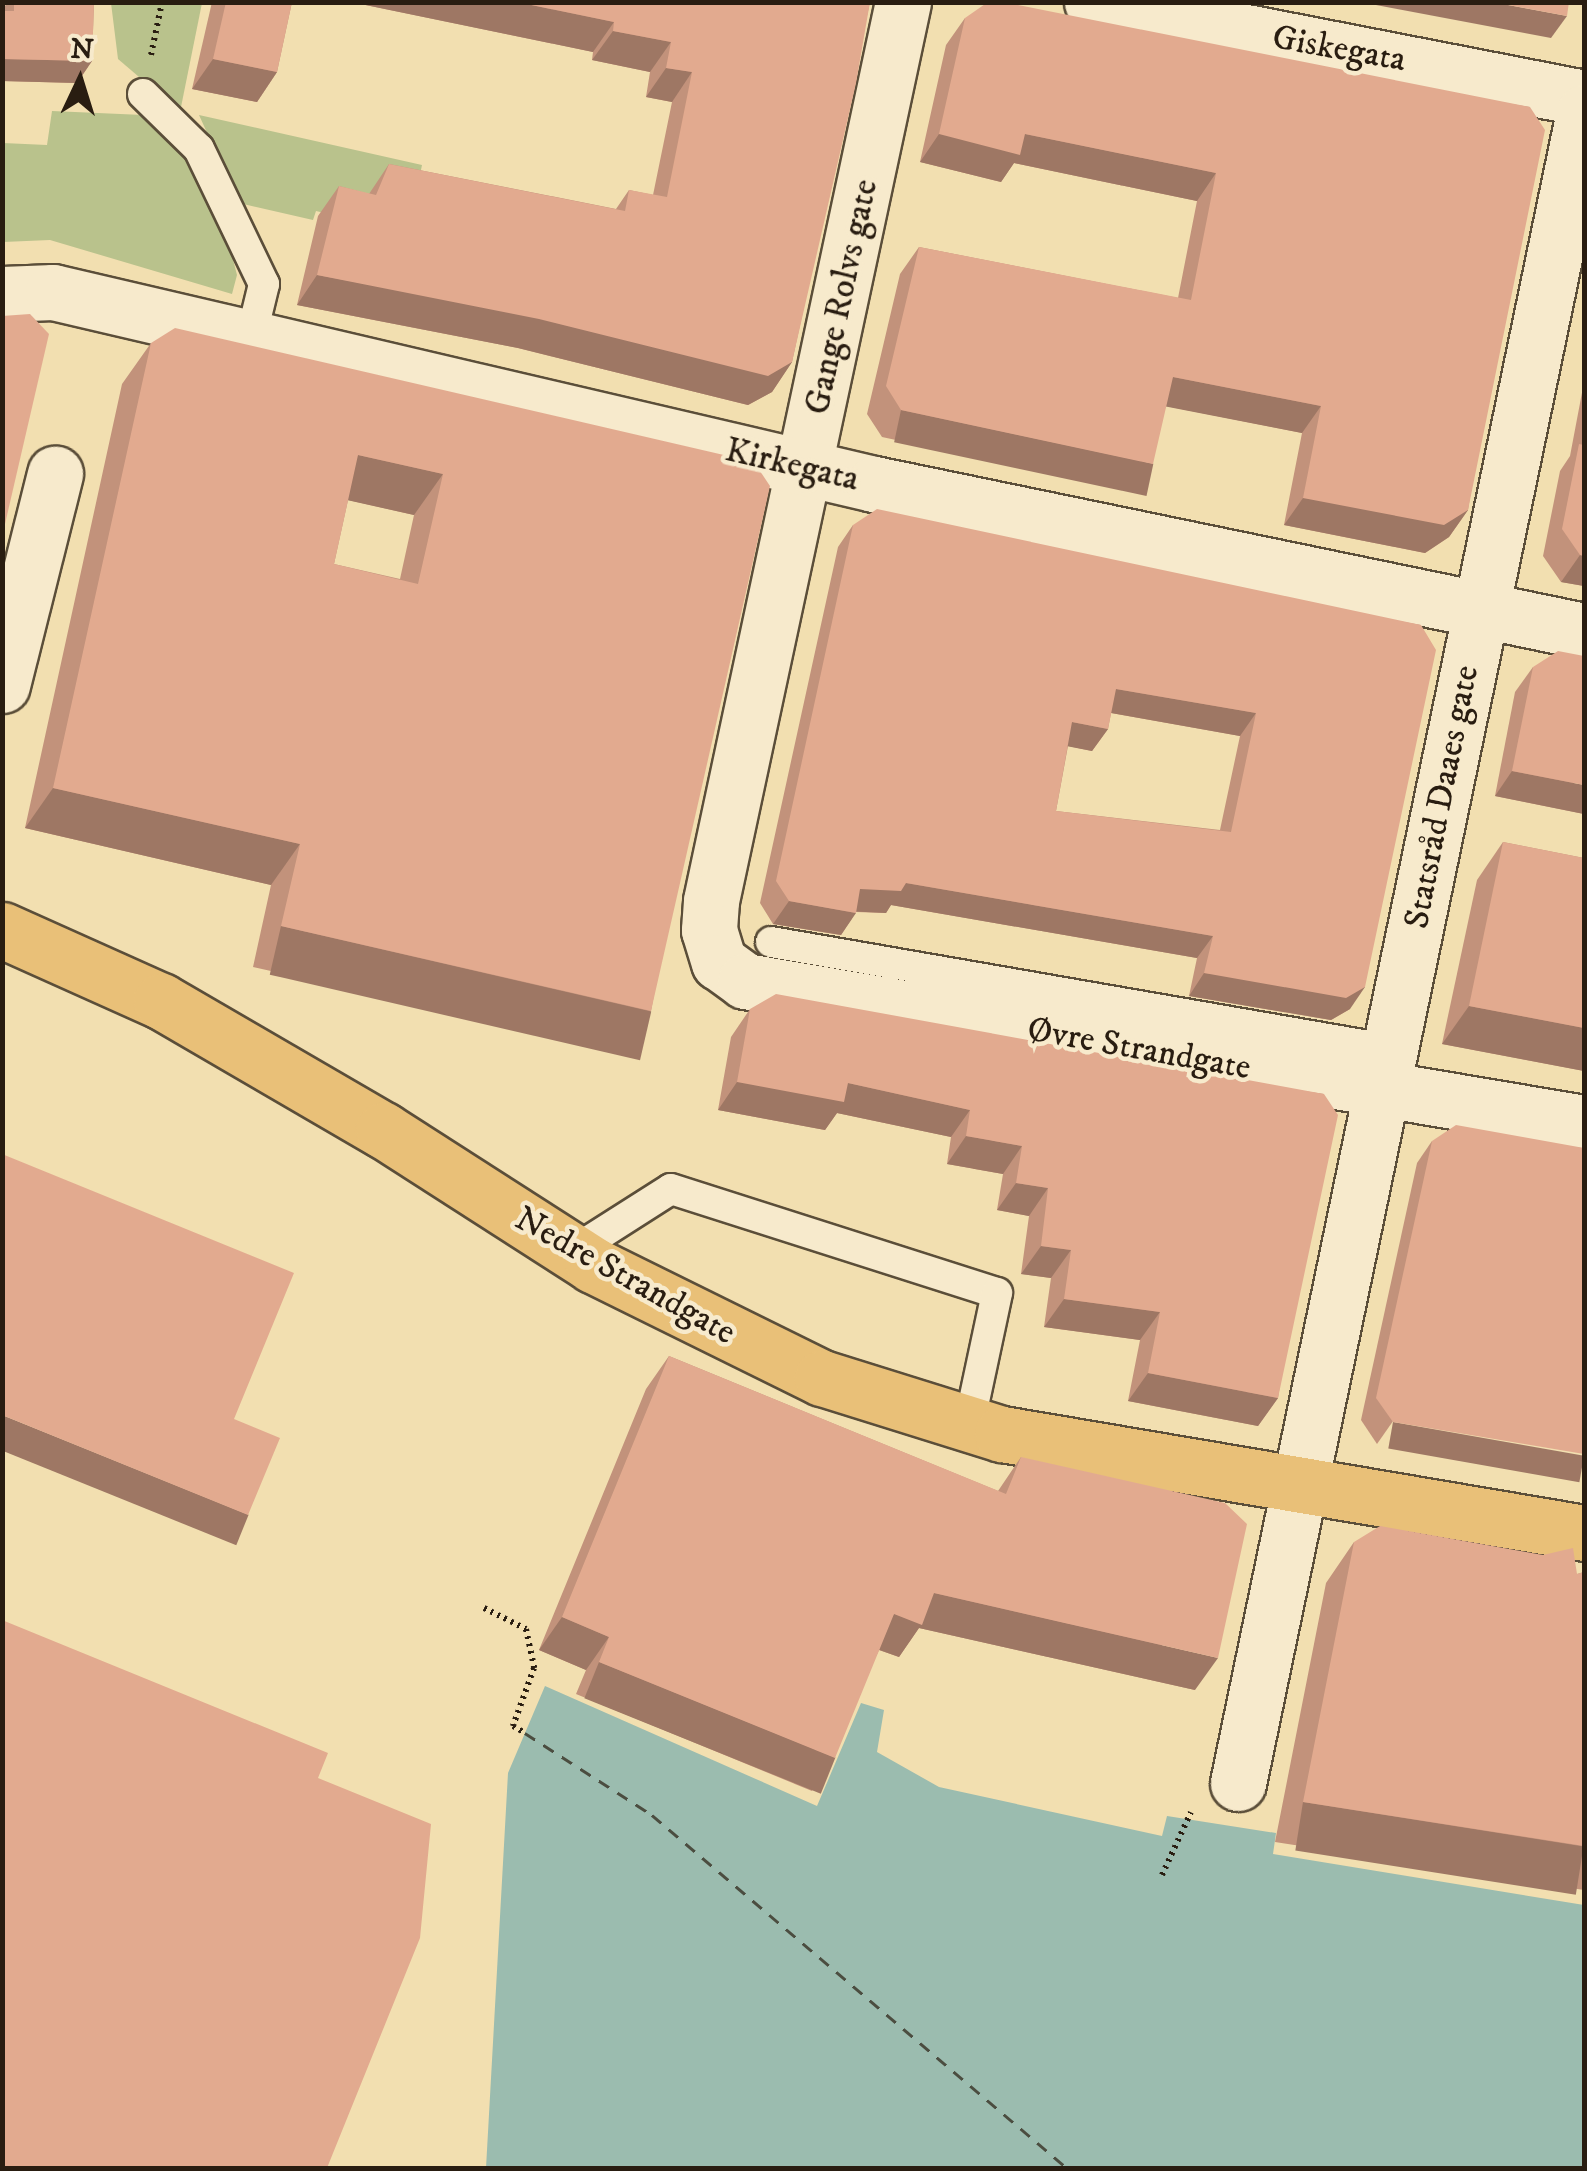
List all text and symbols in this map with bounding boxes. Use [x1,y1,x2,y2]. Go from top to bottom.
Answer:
street label: Giskegata [1269,17,1409,81]
north arrow [30,30,130,130]
text: N [69,31,95,68]
street label: Gange Rolvs gate [797,176,887,418]
street label: Kirkegata [721,429,863,501]
street label: Statsråd Daaes gate [1396,662,1488,932]
street label: Øvre Strandgate [1024,1009,1254,1089]
street label: Nedre Strandgate [507,1198,743,1354]

